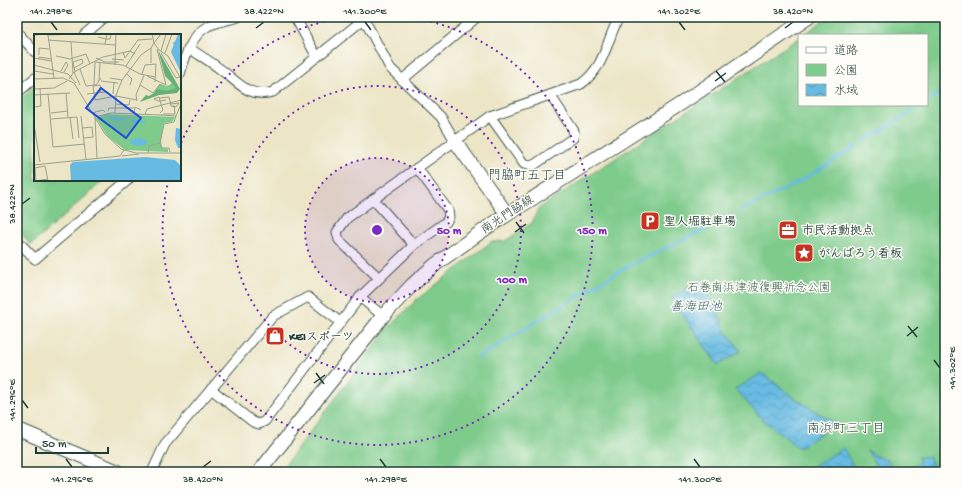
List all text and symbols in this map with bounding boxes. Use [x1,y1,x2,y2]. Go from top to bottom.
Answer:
text: 141.298°E [29,6,73,18]
text: 38.422°N [243,6,284,18]
text: 141.300°E [342,6,387,18]
text: 141.302°E [657,6,701,18]
text: 38.420°N [772,6,814,18]
inset map [34,34,181,181]
legend [798,34,928,106]
text: 道路 [834,44,858,59]
text: 公園 [834,64,858,79]
text: 水域 [834,84,858,99]
district label: 門脇町五丁目 [488,168,566,184]
text: 38.422°N [7,184,19,225]
street label: 南光門脇線 [479,193,537,238]
parking icon: 聖人堀駐車場 [639,210,661,232]
place label: 聖人堀駐車場 [664,215,736,230]
office icon: 市民活動拠点 [777,219,799,241]
centre of rings [370,223,384,237]
place label: 市民活動拠点 [802,224,874,239]
text: 50 m [437,225,462,239]
text: 150 m [576,225,607,239]
place icon: がんばろう看板 [793,242,815,264]
place label: がんばろう看板 [818,247,902,262]
text: 100 m [496,274,527,288]
park label: 石巻南浜津波復興祈念公園 [687,281,831,296]
water label: 善海田池 [670,299,723,315]
shop icon: KEIスポーツ [264,325,286,347]
place label: KEIスポーツ [288,331,354,345]
text: 141.302°E [947,346,959,390]
text: 141.296°E [7,378,19,422]
district label: 南浜町三丁目 [807,422,885,437]
scale bar [36,429,108,455]
text: 50 m [42,438,67,452]
text: 141.296°E [50,474,94,486]
text: 38.420°N [182,474,224,486]
text: 141.298°E [364,474,408,486]
text: 141.300°E [677,474,722,486]

